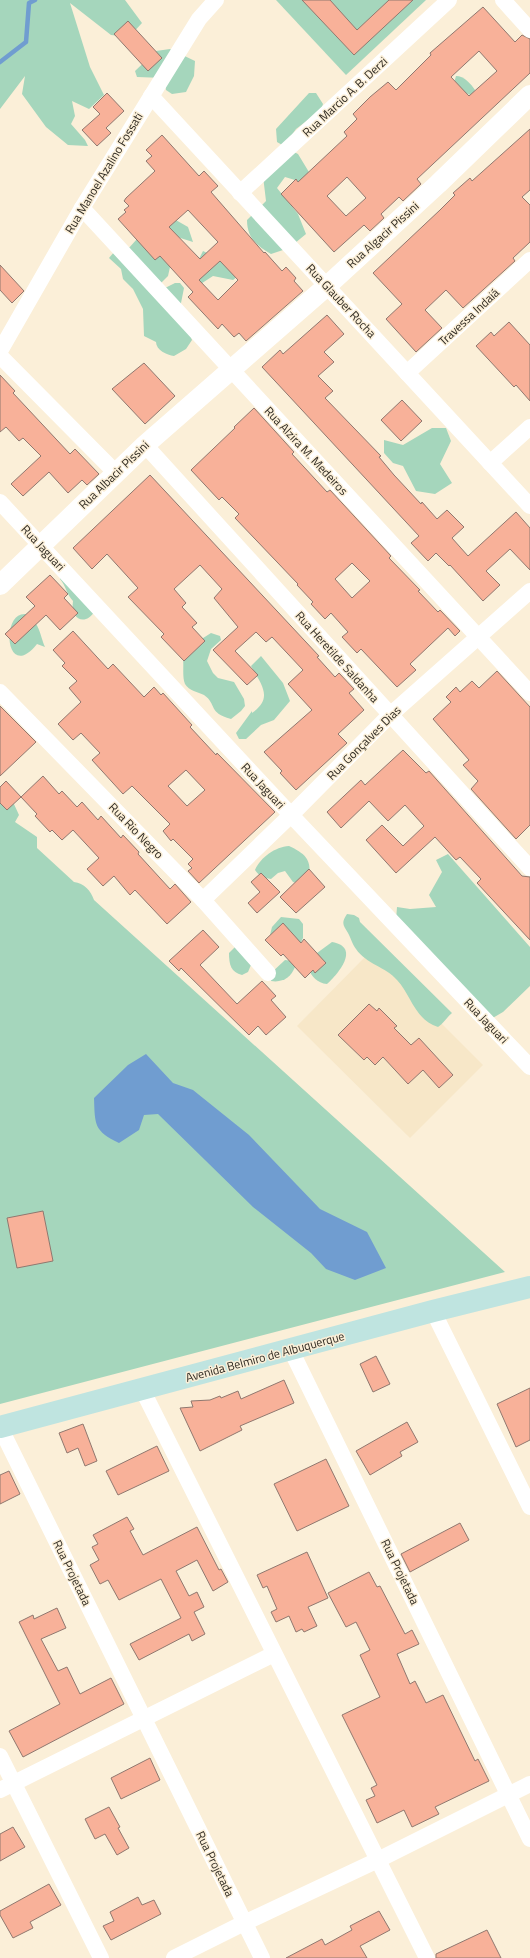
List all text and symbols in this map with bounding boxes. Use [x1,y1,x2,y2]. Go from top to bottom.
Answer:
street label: Rua Marcio A. B. Derzi [298,52,392,141]
street label: Rua Manoel Azalino Fossati [60,108,147,237]
street label: Rua Algacir Pissini [342,197,423,272]
street label: Rua Glauber Rocha [302,259,381,342]
street label: Travessa Indaiá [434,283,503,350]
street label: Rua Alzira M. Medeiros [260,402,353,500]
street label: Rua Albacir Pissini [74,436,153,513]
street label: Rua Jaguari [17,520,70,575]
street label: Rua Heretilde Saldanha [291,607,384,707]
street label: Rua Gonçalves Dias [322,701,405,784]
street label: Rua Jaguari [237,758,290,813]
street label: Rua Rio Negro [105,798,168,863]
street label: Rua Jaguari [460,993,513,1048]
street label: Avenida Belmiro de Albuquerque [183,1326,346,1387]
street label: Rua Projetada [376,1536,425,1608]
street label: Rua Projetada [48,1537,97,1609]
street label: Rua Projetada [191,1828,240,1900]

